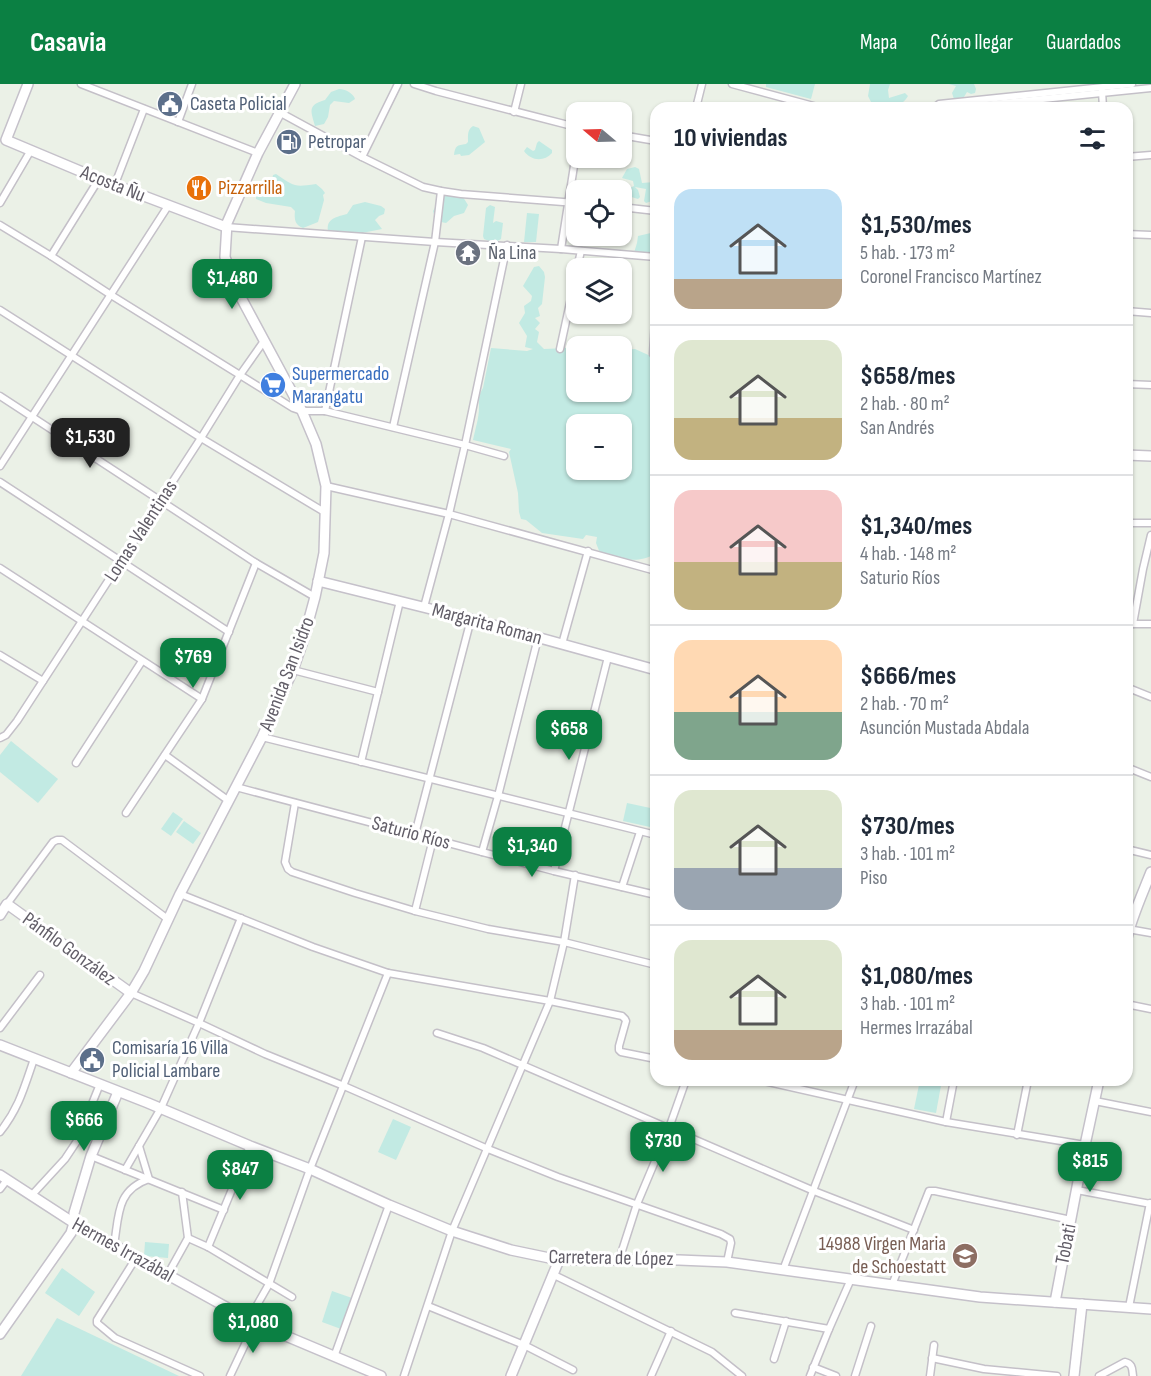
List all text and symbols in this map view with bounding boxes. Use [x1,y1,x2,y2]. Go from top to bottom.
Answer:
text: Casavia [30,26,106,59]
text: Mapa [860,30,897,55]
text: Cómo llegar [930,30,1013,55]
text: Guardados [1046,30,1121,55]
public building icon: Caseta Policial [155,89,185,119]
place label: Caseta Policial [190,92,287,116]
north arrow [566,102,632,168]
map controls [566,102,632,480]
icon: filters [1076,122,1109,155]
text: 10 viviendas [674,123,788,154]
fuel station icon: Petropar [274,127,304,157]
place label: Petropar [308,130,366,154]
street label: Acosta Ñu [76,160,149,208]
restaurant icon: Pizzarrilla [184,173,214,203]
place label: Pizzarrilla [218,176,283,200]
button: locate [566,180,632,246]
text: $1,530/mes [860,210,972,241]
icon: home [722,213,794,285]
temple icon: Ña Lina [453,238,483,268]
place label: Ña Lina [488,241,536,265]
text: 5 hab. · 173 m² [860,241,955,265]
button: layers [566,258,632,324]
pin: $1,480 [183,259,281,310]
text: Coronel Francisco Martínez [860,265,1042,289]
text: $1,480 [206,266,258,290]
button: + [566,336,632,402]
text: $658/mes [860,361,955,392]
place label: Supermercado Marangatu [292,362,389,409]
icon: home [722,364,794,436]
supermarket icon: Supermercado Marangatu [258,370,288,400]
text: 2 hab. · 80 m² [860,392,950,416]
button: − [566,414,632,480]
text: San Andrés [860,416,934,440]
pin: $1,530 [41,418,139,469]
text: $1,530 [65,425,115,449]
street label: Lomas Valentinas [99,476,183,586]
text: $1,340/mes [860,511,972,542]
icon: home [722,514,794,586]
text: 4 hab. · 148 m² [860,542,956,566]
text: Saturio Ríos [860,566,940,590]
street label: Margarita Roman [429,598,545,650]
street label: Avenida San Isidro [254,613,320,735]
pin: $769 [157,638,229,689]
text: $769 [174,645,212,669]
text: $666/mes [860,661,956,692]
icon: home [722,664,794,736]
text: 2 hab. · 70 m² [860,692,949,716]
pin: $658 [533,710,605,761]
text: Asunción Mustada Abdala [860,716,1029,740]
text: $658 [550,717,588,741]
street label: Saturio Ríos [369,811,453,855]
text: $730/mes [860,811,955,842]
icon: home [722,814,794,886]
pin: $1,340 [483,827,581,878]
text: $1,340 [507,834,557,858]
text: 3 hab. · 101 m² [860,842,955,866]
text: Piso [860,866,888,890]
street label: Pánfilo González [18,907,120,991]
text: $1,080/mes [860,961,973,992]
icon: home [722,964,794,1036]
text: 3 hab. · 101 m² [860,992,955,1016]
text: Hermes Irrazábal [860,1016,973,1040]
place label: Comisaría 16 Villa Policial Lambare [112,1036,228,1083]
public building icon: Comisaría 16 Villa Policial Lambare [77,1045,107,1075]
pin: $666 [48,1101,120,1152]
text: $666 [65,1108,103,1132]
pin: $730 [627,1122,699,1173]
text: $730 [644,1129,682,1153]
pin: $815 [1054,1142,1126,1193]
text: $815 [1072,1149,1108,1173]
pin: $847 [204,1150,276,1201]
text: $847 [221,1157,259,1181]
street label: Hermes Irrazábal [68,1212,178,1288]
street label: Tobati [1050,1222,1082,1266]
place label: 14988 Virgen Maria de Schoestatt [819,1232,946,1279]
school or university icon: 14988 Virgen Maria de Schoestatt [950,1241,980,1271]
street label: Carretera de López [548,1245,674,1271]
pin: $1,080 [204,1303,302,1354]
text: $1,080 [227,1310,279,1334]

